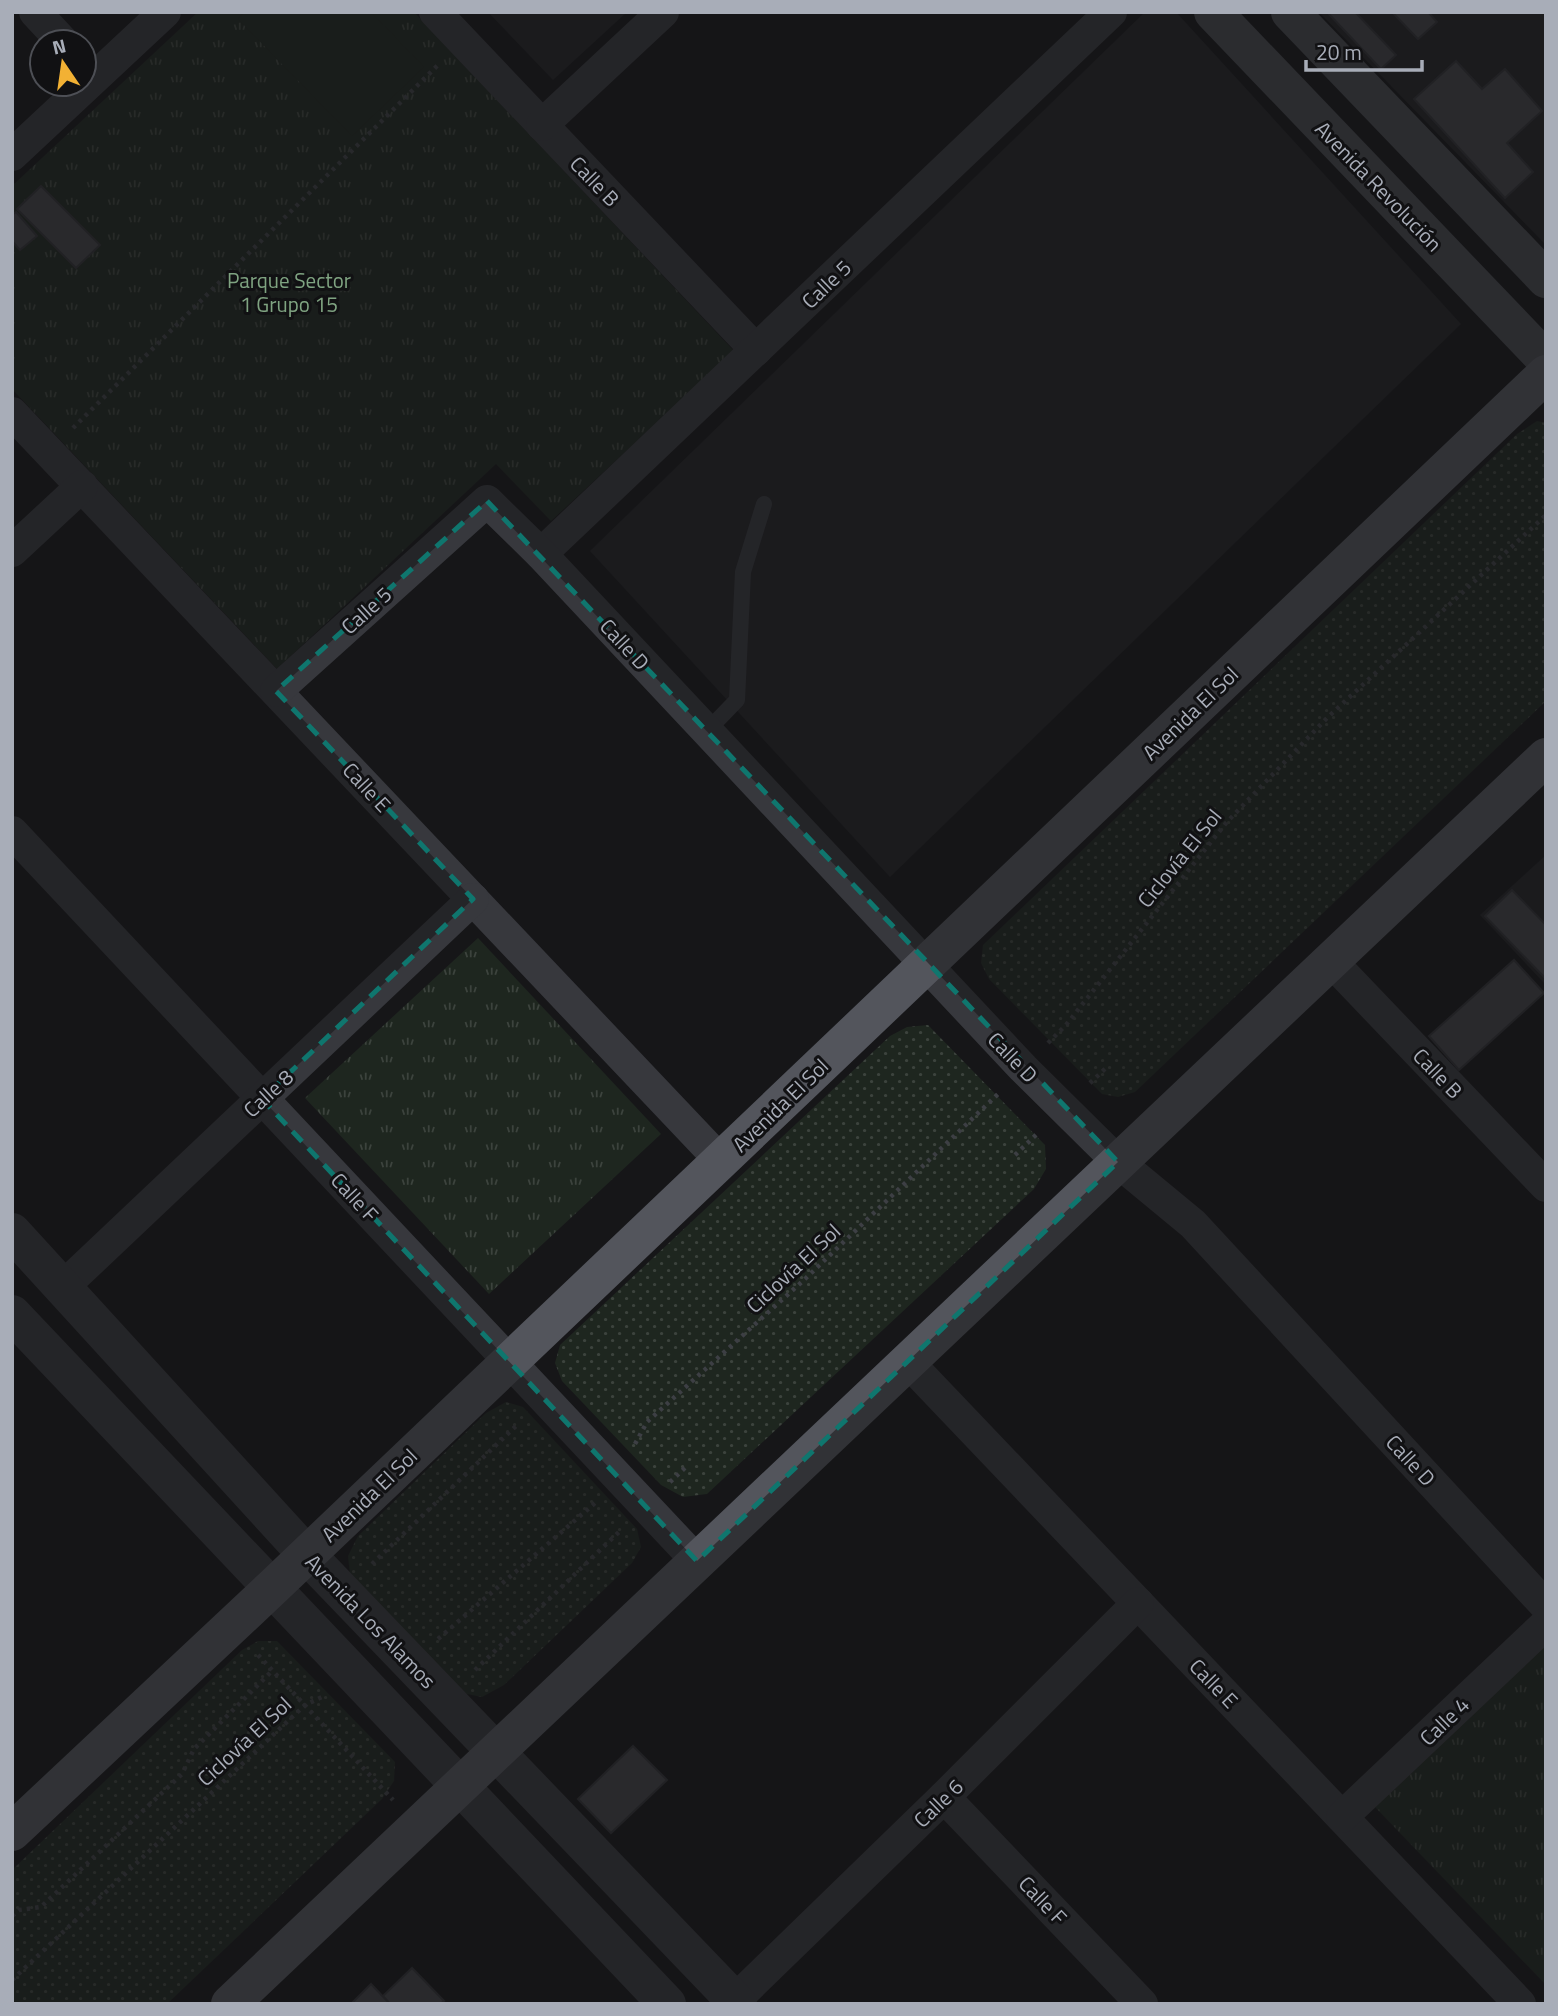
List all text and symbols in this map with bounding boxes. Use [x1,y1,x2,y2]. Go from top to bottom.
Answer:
north arrow [28,28,98,98]
scale bar [1306,28,1422,72]
text: N [49,30,69,62]
text: 20 m [1316,36,1362,68]
street label: Avenida Revolución [1308,113,1450,259]
street label: Calle B [563,148,627,214]
street label: Calle 5 [794,252,858,316]
park label: Parque Sector 1 Grupo 15 [227,264,351,320]
street label: Calle 5 [334,578,398,642]
street label: Calle D [593,611,657,677]
street label: Avenida El Sol [1135,659,1245,767]
street label: Calle E [335,755,399,819]
street label: Ciclovía El Sol [1129,802,1229,914]
street label: Calle D [981,1024,1045,1090]
street label: Calle B [1406,1040,1470,1106]
street label: Avenida El Sol [725,1051,835,1159]
street label: Calle 8 [236,1061,301,1125]
street label: Calle F [324,1165,386,1229]
street label: Ciclovía El Sol [739,1216,847,1320]
street label: Calle D [1379,1427,1443,1493]
street label: Avenida El Sol [314,1441,424,1549]
street label: Avenida Los Alamos [298,1546,444,1696]
street label: Calle E [1182,1651,1246,1715]
street label: Ciclovía El Sol [190,1689,298,1793]
street label: Calle 4 [1412,1689,1476,1753]
street label: Calle 6 [906,1771,970,1835]
street label: Calle F [1011,1868,1075,1932]

